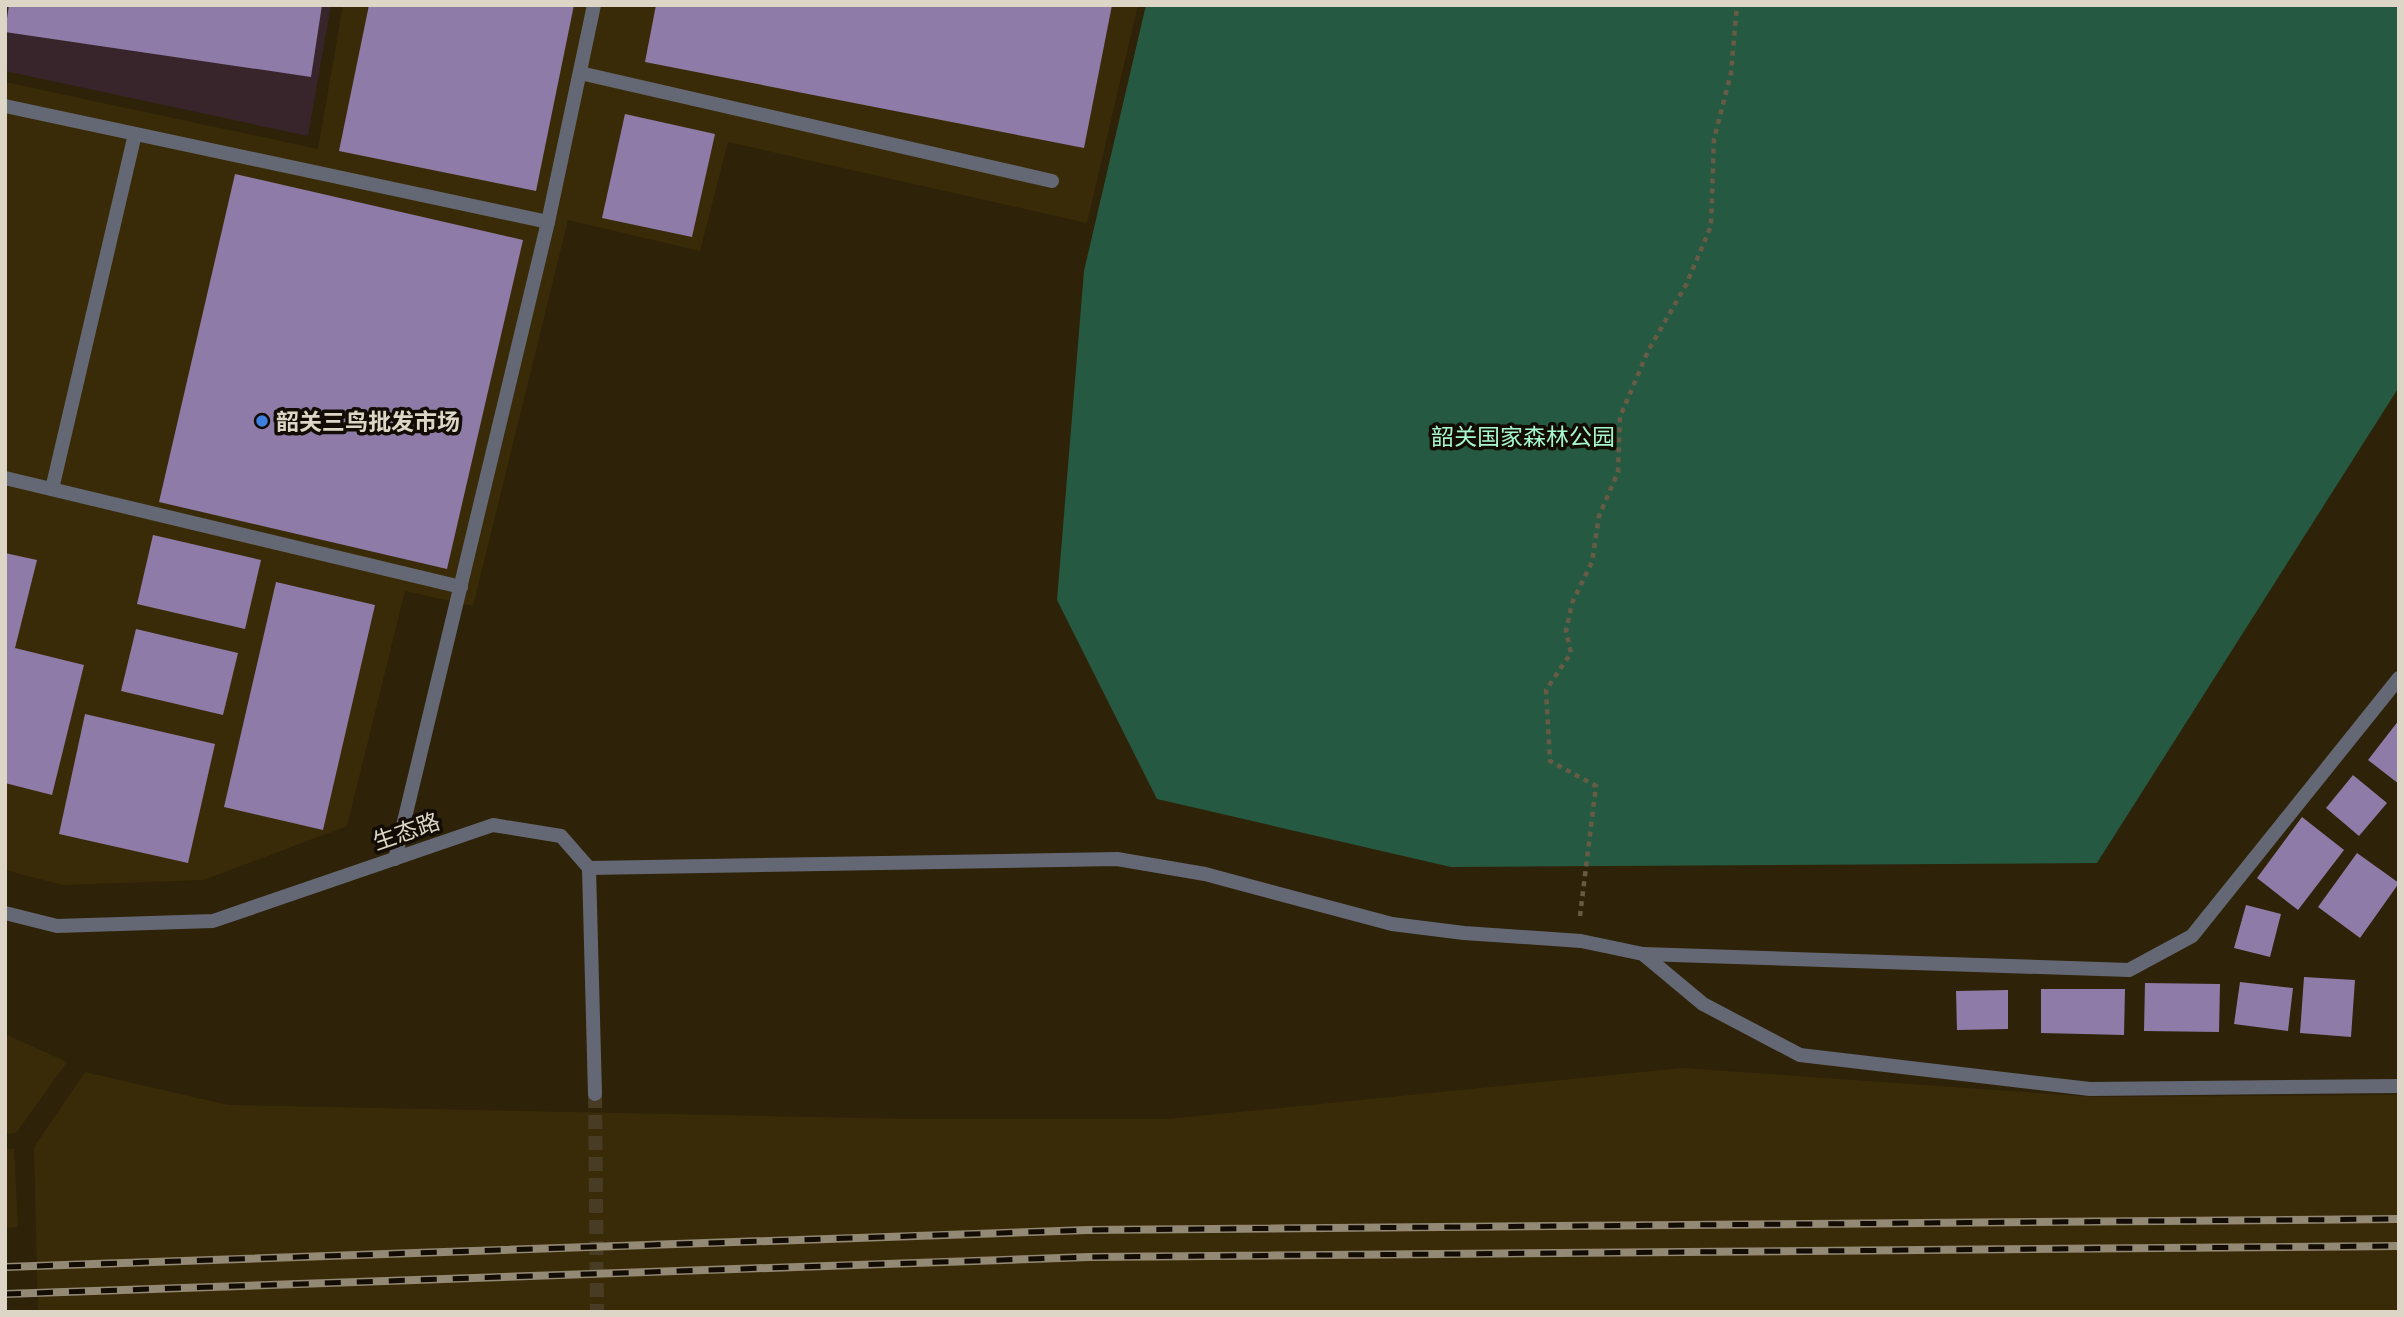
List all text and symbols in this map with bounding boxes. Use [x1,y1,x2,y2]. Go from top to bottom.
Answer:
place label: 韶关三鸟批发市场 [276,409,460,434]
marker: 韶关三鸟批发市场 [254,413,270,429]
park label: 韶关国家森林公园 [1431,424,1615,449]
street label: 生态路 [369,808,443,854]

